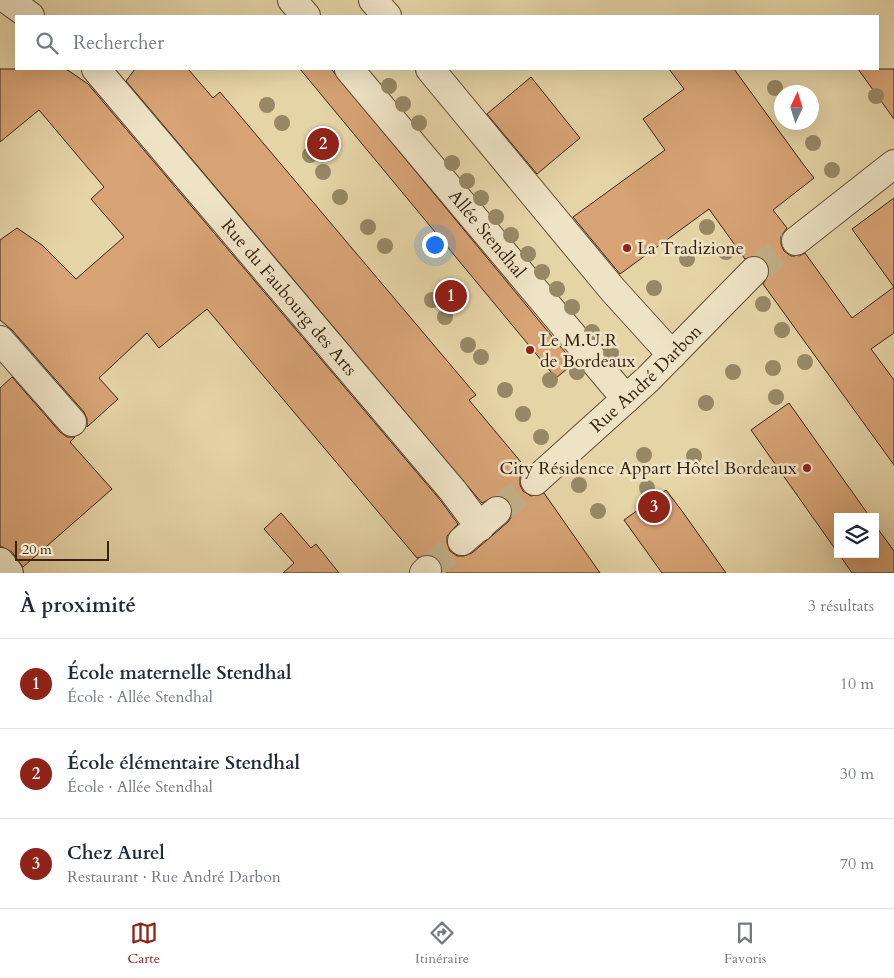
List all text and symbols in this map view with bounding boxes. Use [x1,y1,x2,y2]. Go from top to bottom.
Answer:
search box [15,15,879,70]
icon: search [33,29,61,57]
text: Rechercher [73,30,164,56]
north arrow [774,85,819,130]
pin: 2 [307,125,339,163]
street label: Allée Stendhal [443,184,532,283]
street label: Rue du Faubourg des Arts [216,214,363,381]
your location [422,232,448,258]
place label: La Tradizione [637,236,744,261]
marker: La Tradizione [621,242,633,254]
pin: 1 [435,277,467,315]
street label: Rue André Darbon [584,318,708,438]
place label: Le M.U.R de Bordeaux [540,328,636,374]
marker: Le M.U.R de Bordeaux [524,344,536,356]
place label: City Résidence Appart Hôtel Bordeaux [499,456,797,481]
marker: City Résidence Appart Hôtel Bordeaux [801,462,813,474]
pin: 3 [638,488,670,526]
map controls [834,513,879,558]
button: layers [834,513,879,558]
scale bar [15,538,109,561]
text: 20 m [22,540,52,559]
text: À proximité [20,591,136,620]
text: 3 résultats [808,595,874,617]
text: École maternelle Stendhal [67,660,291,686]
text: 1 [32,673,40,695]
text: 10 m [840,673,874,695]
text: École · Allée Stendhal [67,686,213,708]
text: École élémentaire Stendhal [67,750,300,776]
text: 2 [32,763,40,785]
text: 30 m [840,763,874,785]
text: École · Allée Stendhal [67,776,213,798]
text: Chez Aurel [67,840,165,866]
text: 3 [32,853,40,875]
text: 70 m [840,853,874,875]
text: Restaurant · Rue André Darbon [67,866,281,888]
tab: Carte [127,919,160,968]
tab: Itinéraire [415,919,469,968]
tab: Favoris [724,919,767,968]

